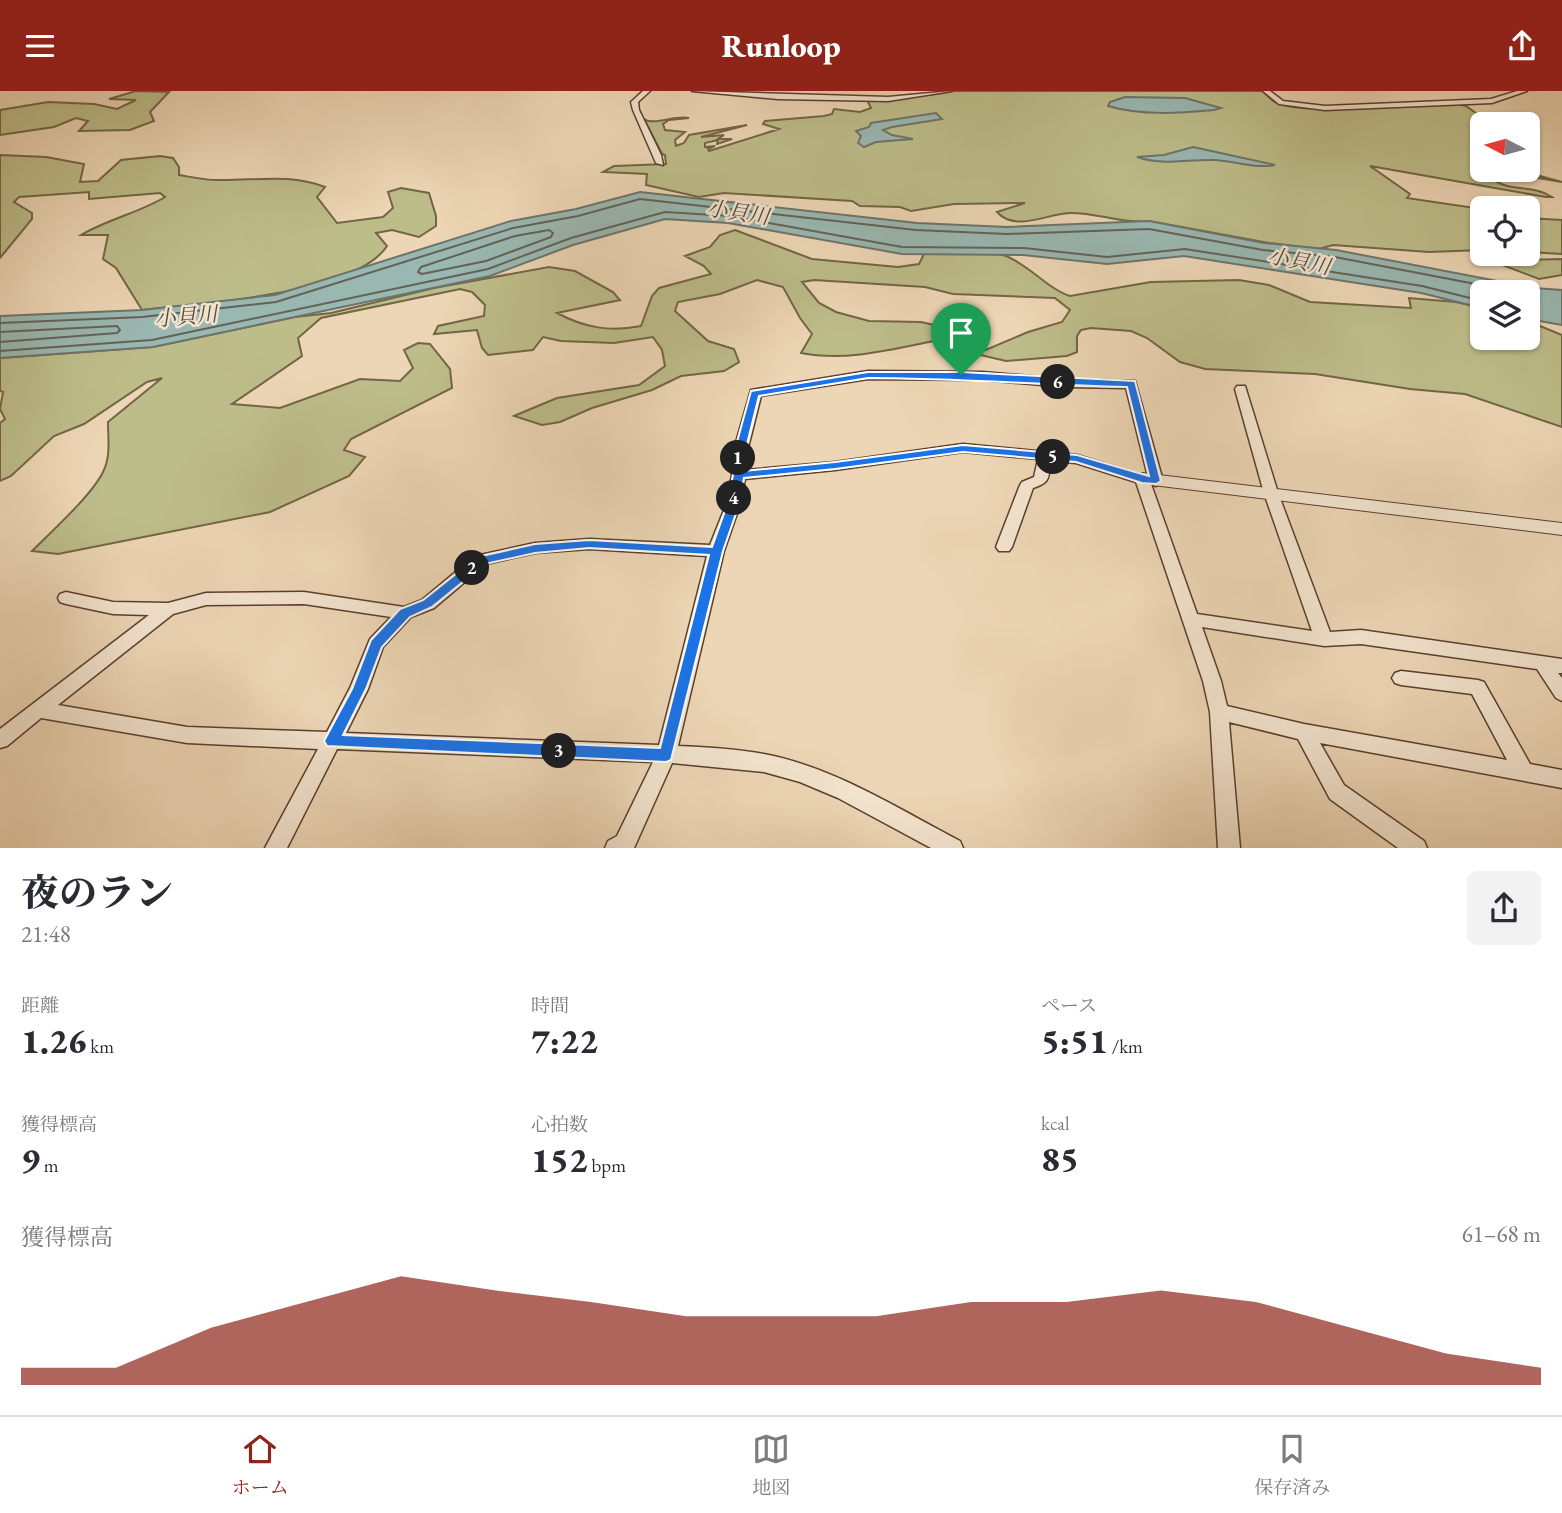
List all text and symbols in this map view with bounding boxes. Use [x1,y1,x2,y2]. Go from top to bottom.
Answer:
text: Runloop [721,25,841,67]
icon: menu [21,27,59,65]
icon: share [1503,27,1541,65]
north arrow [1470,112,1540,182]
map controls [1470,112,1540,350]
water label: 小貝川 [705,194,773,230]
button: locate [1470,196,1540,266]
water label: 小貝川 [1266,242,1334,281]
button: layers [1470,280,1540,350]
water label: 小貝川 [153,300,221,332]
pin [931,303,991,375]
icon: arrive [942,314,980,352]
pin: 6 [1040,365,1076,399]
text: 6 [1052,369,1063,394]
pin: 5 [1036,439,1070,475]
pin: 1 [720,441,756,475]
text: 5 [1047,444,1058,469]
text: 1 [732,445,743,470]
pin: 4 [716,481,752,515]
text: 4 [728,485,739,510]
pin: 2 [454,551,490,585]
text: 2 [466,555,477,580]
pin: 3 [542,733,576,769]
text: 3 [553,738,564,763]
text: 夜のラン [21,868,173,917]
button: share [1467,871,1541,945]
text: 21:48 [21,919,71,949]
text: 距離 [21,993,59,1018]
text: 時間 [531,993,569,1018]
text: ペース [1041,993,1097,1018]
text: 1.26 [21,1018,87,1063]
text: 7:22 [531,1018,598,1063]
text: 5:51 [1041,1018,1108,1063]
text: km [87,1034,114,1059]
text: /km [1108,1034,1143,1059]
text: kcal [1041,1111,1070,1136]
text: 獲得標高 [21,1112,97,1137]
text: 心拍数 [531,1112,588,1137]
text: 85 [1041,1136,1079,1181]
text: 9 [21,1137,40,1182]
text: 152 [531,1137,588,1182]
text: m [40,1153,59,1178]
text: bpm [588,1153,626,1178]
text: 61–68 m [1462,1219,1541,1249]
text: 獲得標高 [21,1222,113,1252]
tab: ホーム [232,1430,289,1500]
tab: 地図 [752,1430,790,1500]
tab: 保存済み [1254,1430,1330,1500]

